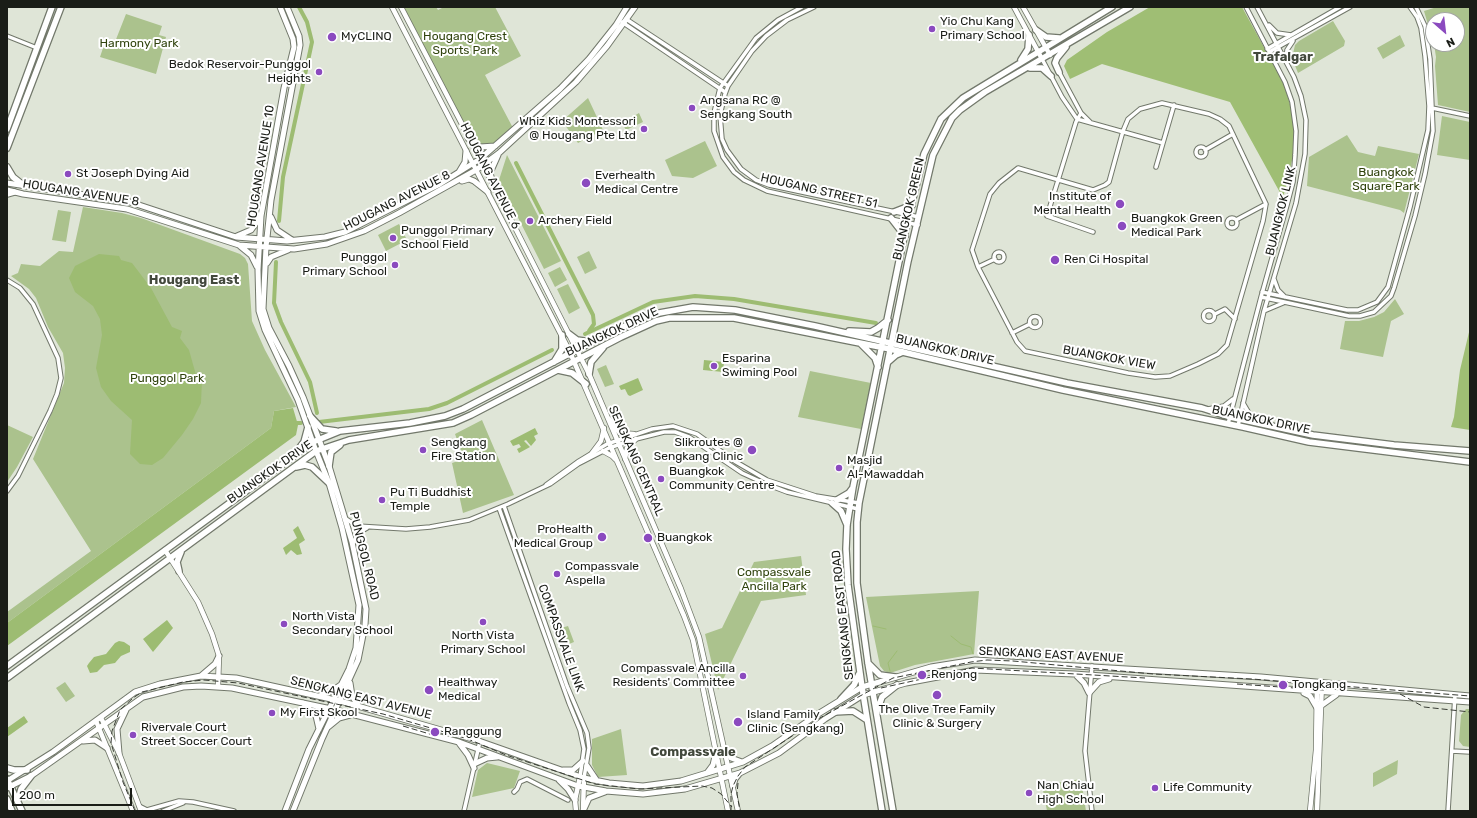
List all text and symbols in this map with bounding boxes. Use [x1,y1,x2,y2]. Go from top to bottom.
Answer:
north arrow [1425,12,1465,52]
place label: Yio Chu Kang Primary School [940,15,1025,43]
marker: Yio Chu Kang Primary School [927,24,937,34]
place label: MyCLINQ [341,30,392,44]
park label: Hougang Crest Sports Park [423,30,507,58]
marker: MyCLINQ [326,31,338,43]
text: N [1444,35,1457,50]
park label: Harmony Park [100,37,178,51]
district label: Trafalgar [1253,49,1313,65]
place label: Bedok Reservoir-Punggol Heights [169,58,311,86]
marker: Bedok Reservoir-Punggol Heights [314,67,324,77]
place label: Angsana RC @ Sengkang South [700,94,792,122]
marker: Angsana RC @ Sengkang South [687,103,697,113]
street label: HOUGANG AVENUE 10 [244,104,278,228]
place label: Whiz Kids Montessori @ Hougang Pte Ltd [519,115,636,143]
street label: HOUGANG AVENUE 6 [457,120,523,232]
marker: Whiz Kids Montessori @ Hougang Pte Ltd [639,124,649,134]
street label: BUANGKOK GREEN [890,156,928,262]
street label: BUANGKOK LINK [1263,165,1299,257]
park label: Buangkok Square Park [1352,166,1420,194]
place label: St Joseph Dying Aid [76,167,189,181]
street label: HOUGANG AVENUE 8 [341,168,453,234]
marker: St Joseph Dying Aid [63,169,73,179]
place label: Everhealth Medical Centre [595,169,678,197]
street label: HOUGANG STREET 51 [759,171,879,211]
street label: HOUGANG AVENUE 8 [22,177,140,209]
marker: Everhealth Medical Centre [580,177,592,189]
place label: Institute of Mental Health [1034,190,1111,218]
marker: Institute of Mental Health [1114,198,1126,210]
place label: Buangkok Green Medical Park [1131,212,1223,240]
place label: Archery Field [538,214,612,228]
marker: Archery Field [525,216,535,226]
marker: Buangkok Green Medical Park [1116,220,1128,232]
place label: Punggol Primary School Field [401,224,494,252]
marker: Punggol Primary School Field [388,233,398,243]
place label: Punggol Primary School [302,251,387,279]
place label: Ren Ci Hospital [1064,253,1148,267]
marker: Ren Ci Hospital [1049,254,1061,266]
marker: Punggol Primary School [390,260,400,270]
district label: Hougang East [149,272,239,288]
street label: BUANGKOK DRIVE [563,304,661,360]
street label: BUANGKOK DRIVE [894,332,996,368]
street label: BUANGKOK VIEW [1062,343,1156,373]
place label: Esparina Swiming Pool [722,352,797,380]
marker: Esparina Swiming Pool [709,361,719,371]
park label: Punggol Park [130,372,204,386]
street label: BUANGKOK DRIVE [1210,403,1312,437]
street label: SENGKANG CENTRAL [605,404,667,518]
place label: Sengkang Fire Station [431,436,495,464]
place label: Slikroutes @ Sengkang Clinic [654,436,743,464]
street label: BUANGKOK DRIVE [225,437,315,507]
marker: Slikroutes @ Sengkang Clinic [746,444,758,456]
marker: Sengkang Fire Station [418,445,428,455]
place label: Masjid Al-Mawaddah [847,454,924,482]
marker: Masjid Al-Mawaddah [834,463,844,473]
place label: Buangkok Community Centre [669,465,775,493]
marker: Buangkok Community Centre [656,474,666,484]
place label: Pu Ti Buddhist Temple [390,486,471,514]
marker: Pu Ti Buddhist Temple [377,495,387,505]
street label: PUNGGOL ROAD [346,510,382,602]
place label: ProHealth Medical Group [514,523,593,551]
marker: ProHealth Medical Group [596,531,608,543]
place label: Buangkok [657,531,712,545]
marker: Buangkok [642,532,654,544]
street label: SENGKANG EAST ROAD [829,549,857,681]
place label: Compassvale Aspella [565,560,639,588]
park label: Compassvale Ancilla Park [737,566,811,594]
marker: Compassvale Aspella [552,569,562,579]
street label: COMPASSVALE LINK [535,582,587,694]
place label: North Vista Secondary School [292,610,393,638]
marker: North Vista Primary School [478,617,488,627]
marker: North Vista Secondary School [279,619,289,629]
place label: North Vista Primary School [441,629,525,657]
street label: SENGKANG EAST AVENUE [978,644,1124,666]
place label: Compassvale Ancilla Residents' Committee [612,662,735,690]
place label: Renjong [931,668,977,682]
marker: Renjong [916,669,928,681]
marker: Compassvale Ancilla Residents' Committee [738,671,748,681]
street label: SENGKANG EAST AVENUE [289,673,433,723]
place label: Healthway Medical [438,676,497,704]
place label: Tongkang [1292,678,1346,692]
marker: Tongkang [1277,679,1289,691]
marker: Healthway Medical [423,684,435,696]
marker: The Olive Tree Family Clinic & Surgery [931,689,943,701]
place label: The Olive Tree Family Clinic & Surgery [879,703,995,731]
place label: My First Skool [280,706,357,720]
marker: My First Skool [267,708,277,718]
place label: Island Family Clinic (Sengkang) [747,708,844,736]
marker: Island Family Clinic (Sengkang) [732,716,744,728]
place label: Rivervale Court Street Soccer Court [141,721,252,749]
place label: Ranggung [444,725,502,739]
marker: Ranggung [429,726,441,738]
marker: Rivervale Court Street Soccer Court [128,730,138,740]
district label: Compassvale [650,744,736,760]
place label: Nan Chiau High School [1037,779,1104,807]
scale bar [14,780,134,806]
place label: Life Community [1163,781,1252,795]
marker: Life Community [1150,783,1160,793]
text: 200 m [19,788,55,802]
marker: Nan Chiau High School [1024,788,1034,798]

